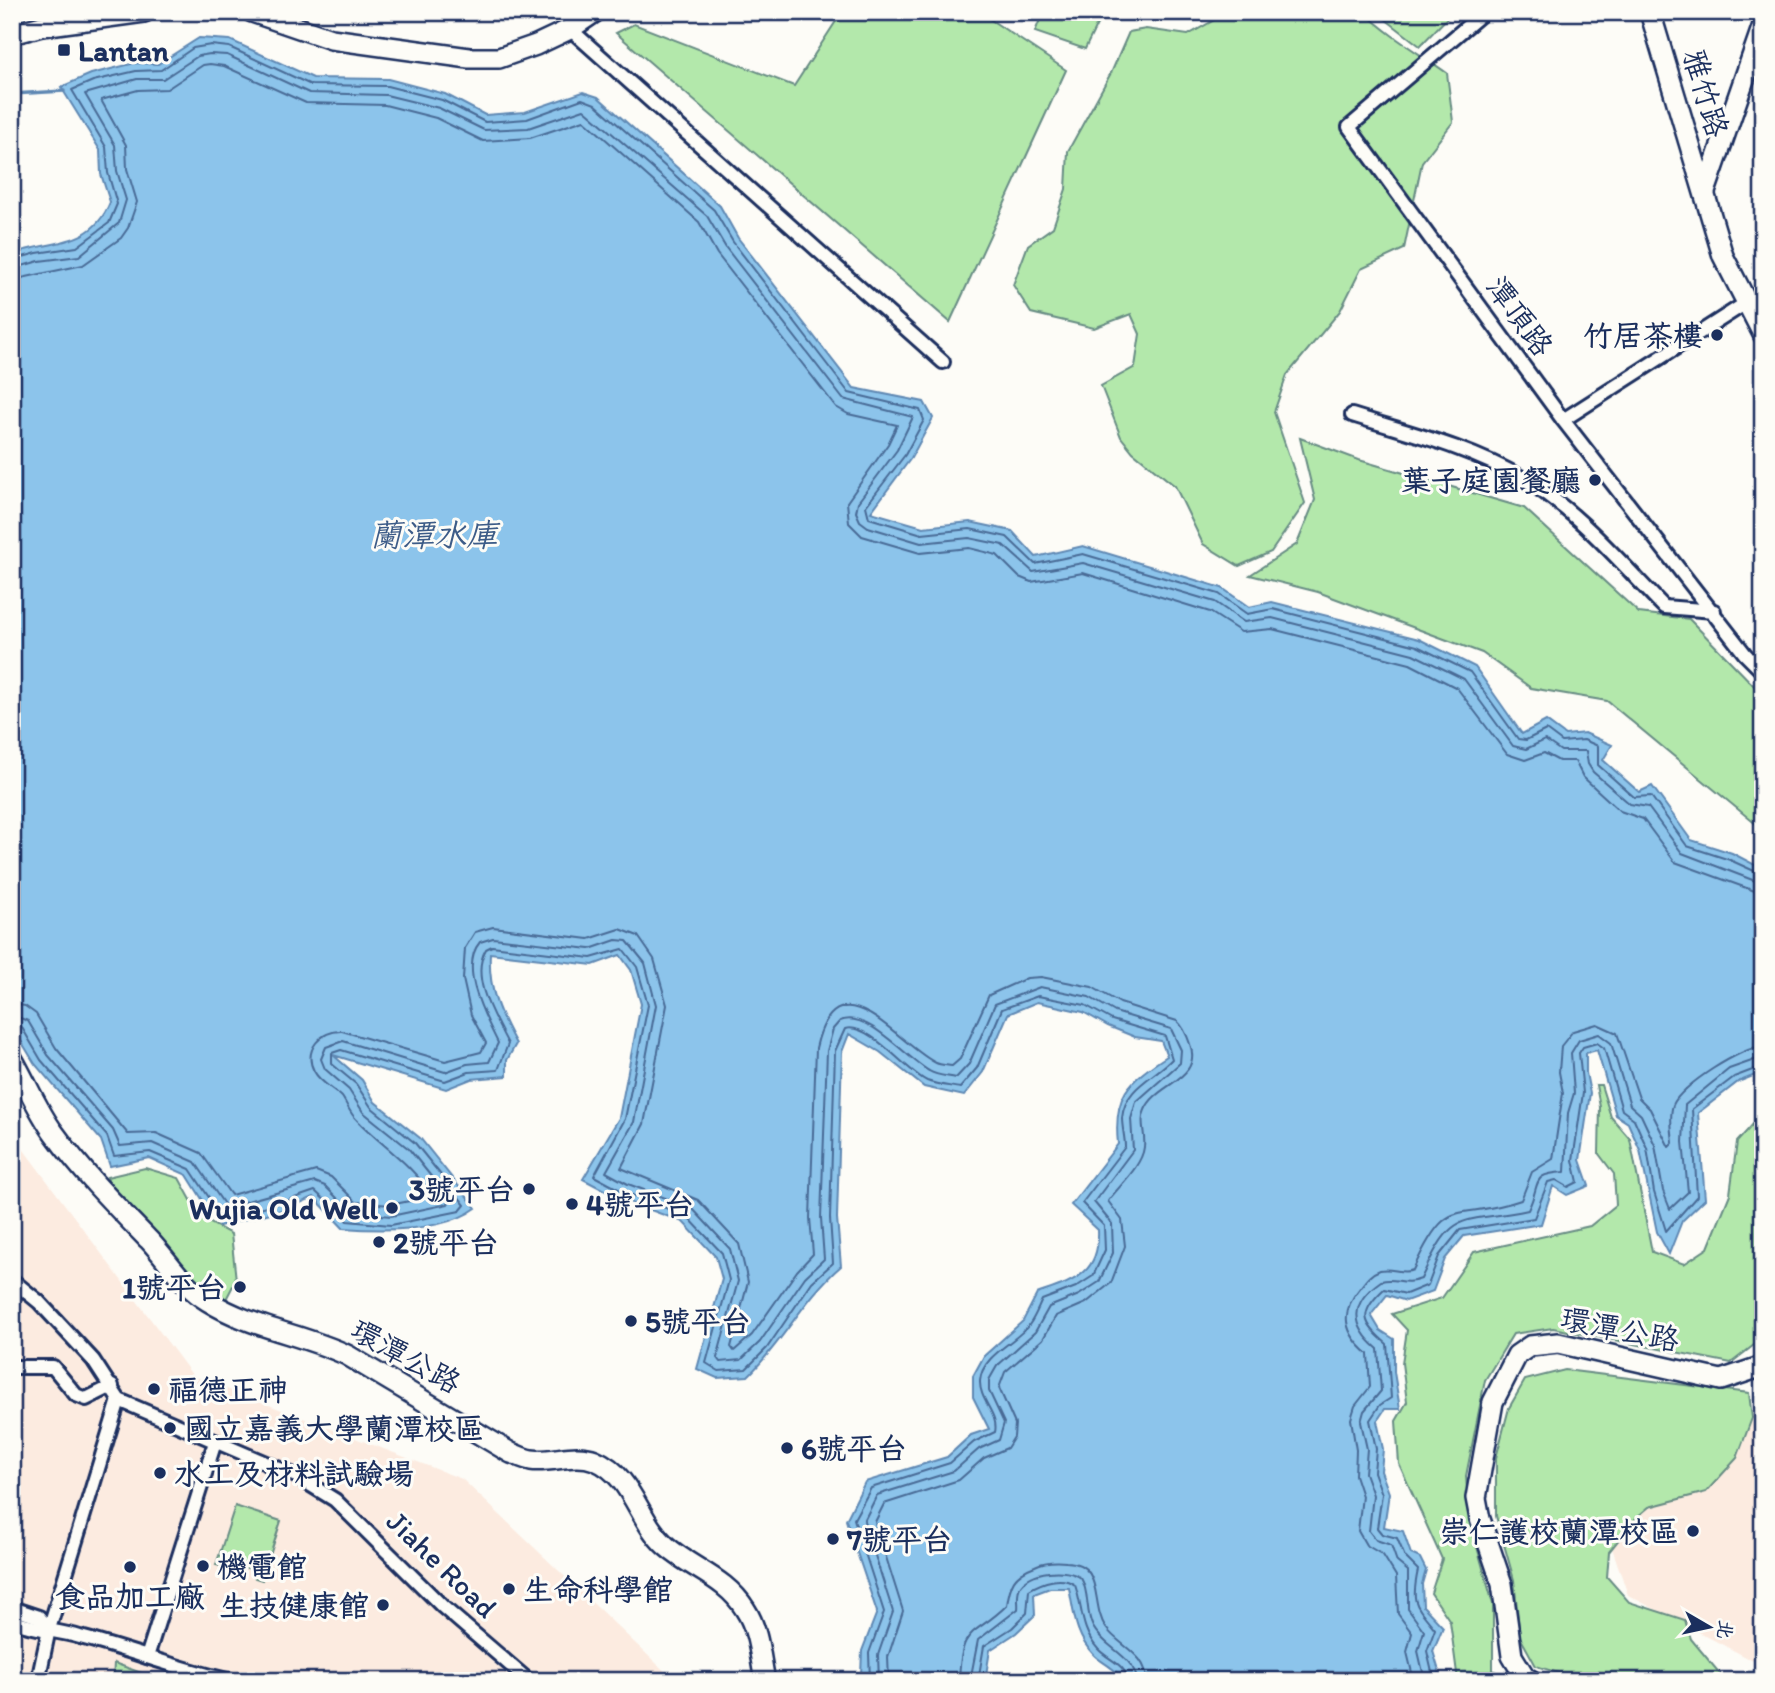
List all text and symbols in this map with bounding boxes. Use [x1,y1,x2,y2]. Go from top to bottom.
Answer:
place label: Lantan [78,32,169,69]
marker: Lantan [56,42,72,58]
street label: 雅竹路 [1675,45,1737,141]
street label: 潭頂路 [1479,269,1561,363]
place label: 竹居茶樓 [1583,317,1703,354]
marker: 竹居茶樓 [1709,327,1725,343]
place label: 葉子庭園餐廳 [1401,462,1581,499]
marker: 葉子庭園餐廳 [1587,472,1603,488]
water label: 蘭潭水庫 [370,516,501,554]
place label: 3號平台 [409,1171,515,1208]
marker: 3號平台 [521,1181,537,1197]
place label: 4號平台 [586,1186,694,1223]
place label: Wujia Old Well [189,1190,378,1227]
marker: 4號平台 [564,1196,580,1212]
marker: Wujia Old Well [384,1200,400,1216]
place label: 2號平台 [393,1224,499,1261]
marker: 2號平台 [371,1234,387,1250]
place label: 1號平台 [122,1269,226,1306]
marker: 1號平台 [232,1279,248,1295]
street label: 環潭公路 [1558,1299,1682,1359]
place label: 5號平台 [645,1303,751,1340]
street label: 環潭公路 [345,1311,467,1401]
marker: 5號平台 [623,1313,639,1329]
place label: 福德正神 [168,1371,288,1408]
marker: 福德正神 [146,1381,162,1397]
place label: 國立嘉義大學蘭潭校區 [184,1410,484,1447]
marker: 國立嘉義大學蘭潭校區 [162,1420,178,1436]
place label: 6號平台 [801,1430,907,1467]
marker: 6號平台 [779,1440,795,1456]
place label: 水工及材料試驗場 [174,1455,414,1492]
marker: 水工及材料試驗場 [152,1465,168,1481]
street label: Jiahe Road [379,1502,505,1626]
place label: 崇仁護校蘭潭校區 [1439,1513,1679,1550]
place label: 7號平台 [846,1521,952,1558]
marker: 崇仁護校蘭潭校區 [1685,1523,1701,1539]
marker: 7號平台 [825,1531,841,1547]
place label: 機電館 [217,1548,307,1585]
marker: 機電館 [195,1558,211,1574]
marker: 食品加工廠 [122,1559,138,1575]
place label: 生命科學館 [523,1571,673,1608]
place label: 食品加工廠 [55,1578,205,1615]
marker: 生命科學館 [501,1581,517,1597]
place label: 生技健康館 [219,1587,369,1624]
north arrow [1674,1592,1744,1662]
marker: 生技健康館 [375,1597,391,1613]
text: 北 [1712,1618,1738,1641]

